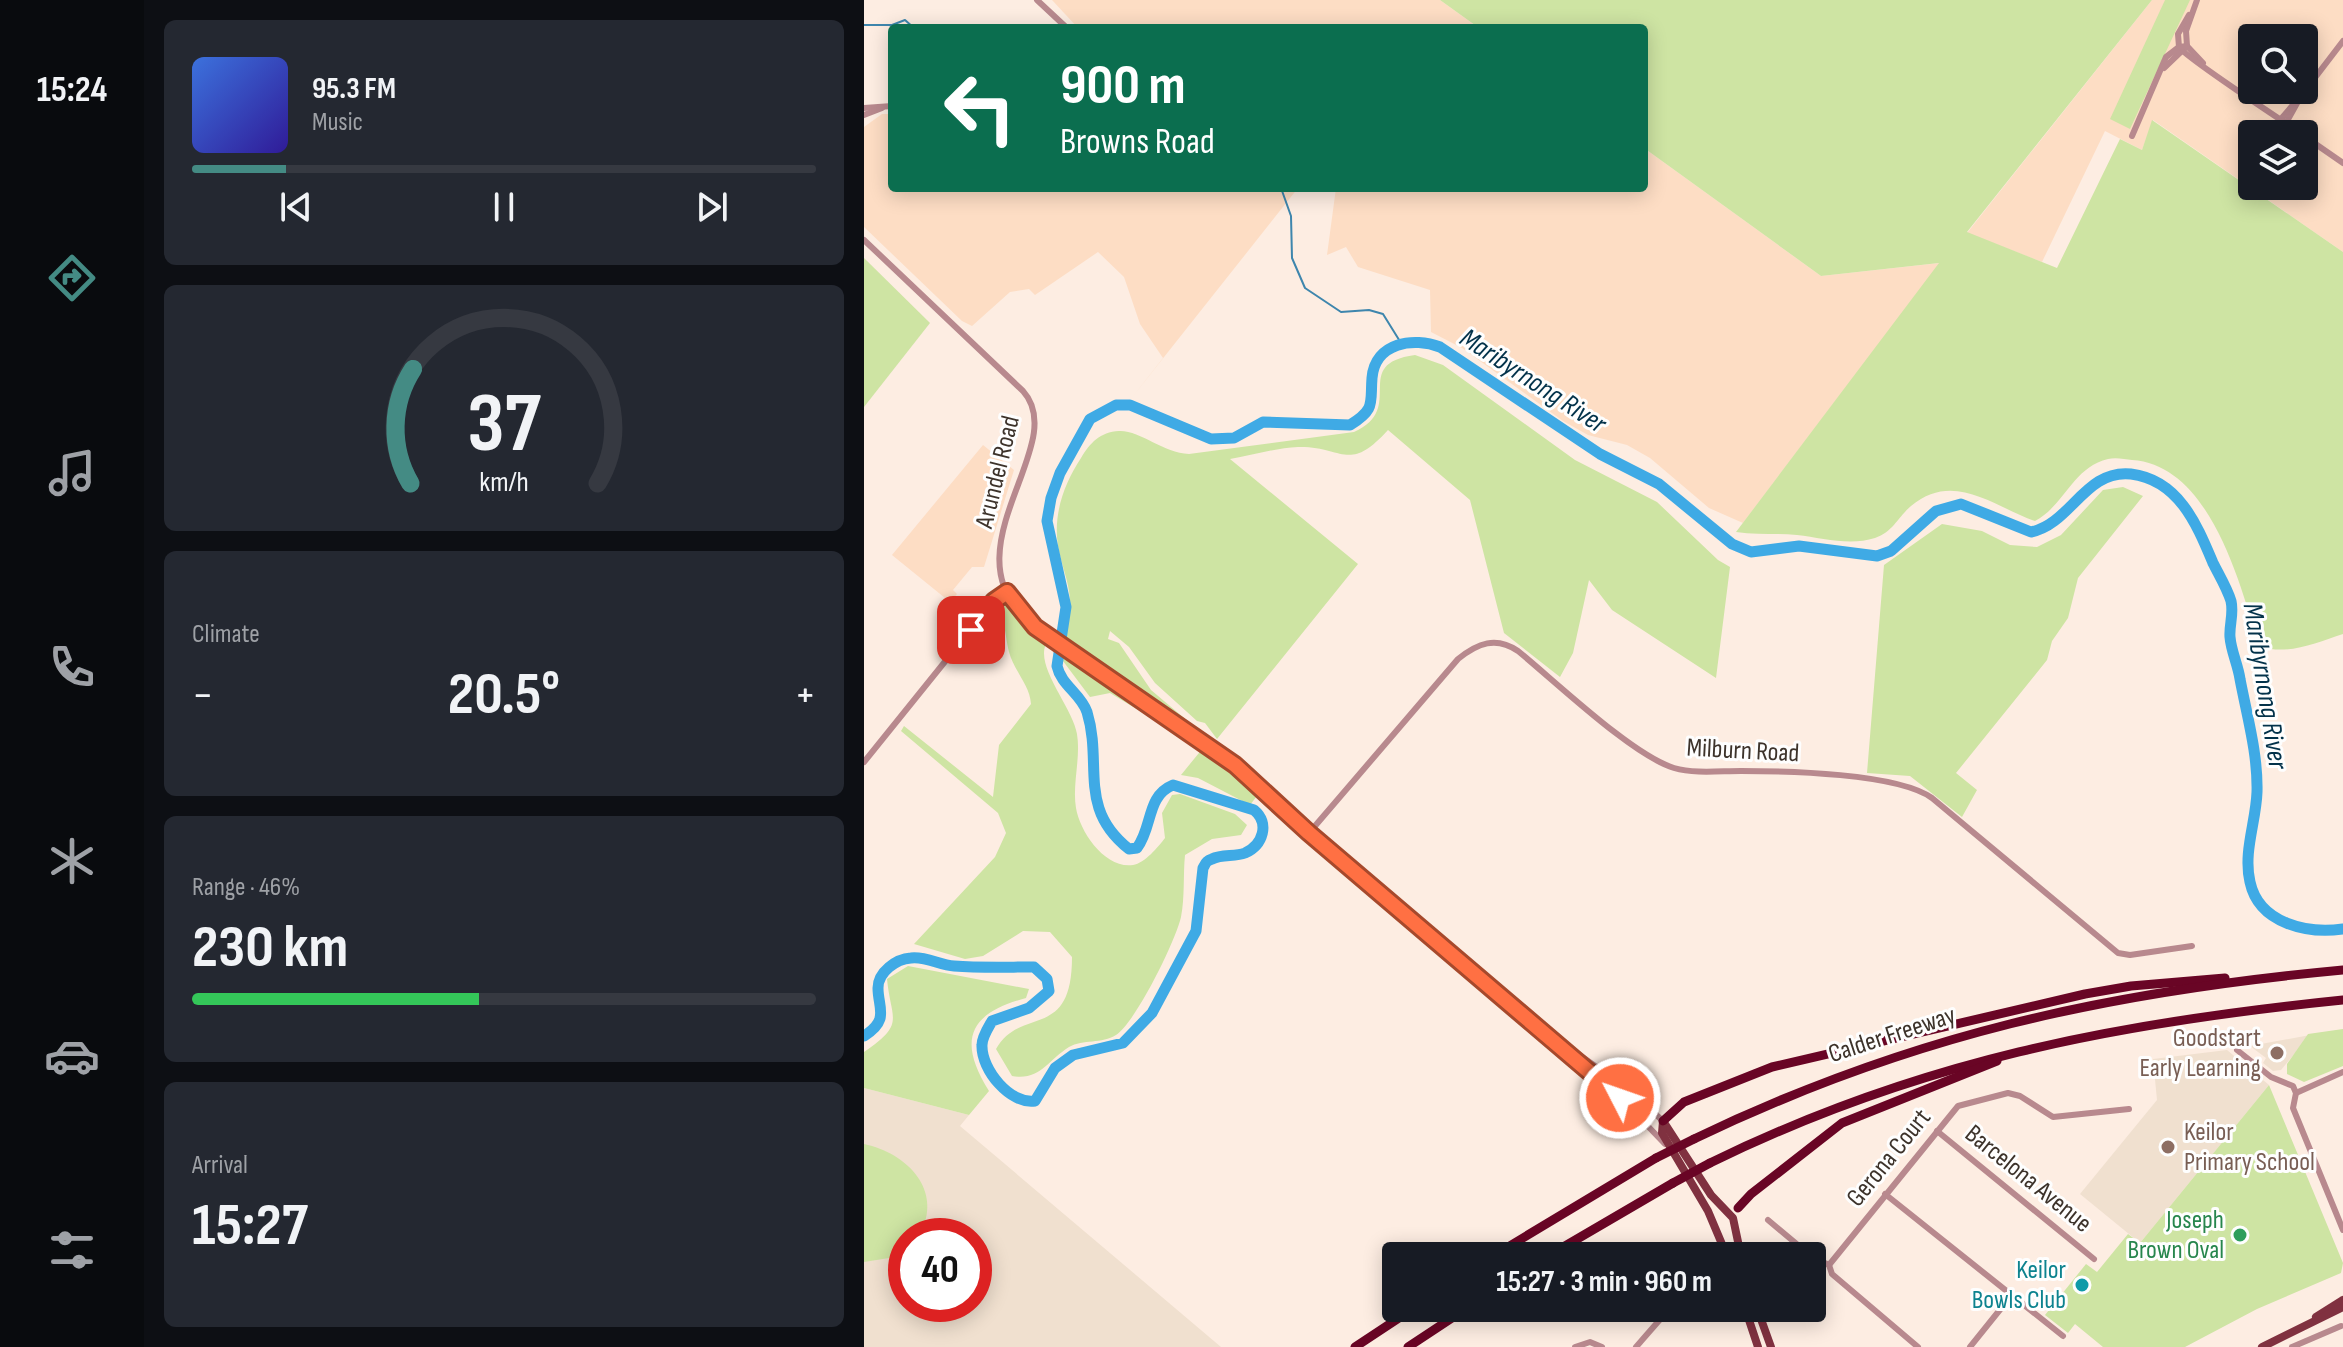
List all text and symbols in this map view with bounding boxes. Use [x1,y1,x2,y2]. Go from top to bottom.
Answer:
map controls [2238,24,2318,200]
button: search [2238,24,2318,104]
text: 900 m [1060,53,1186,120]
icon: left [928,56,1032,160]
text: 15:24 [37,69,107,112]
text: 95.3 FM [312,71,396,107]
text: Music [312,107,363,138]
button: layers [2238,120,2318,200]
text: Browns Road [1060,121,1215,164]
icon: previous [274,185,318,229]
icon: pause [482,185,526,229]
icon: next [690,185,734,229]
icon: directions [44,250,100,306]
water label: Maribyrnong River [1454,322,1613,441]
text: 37 [467,375,541,475]
street label: Arundel Road [969,413,1027,532]
icon: music [44,445,100,501]
text: km/h [479,465,529,500]
pin [937,596,1005,664]
water label: Maribyrnong River [2236,601,2295,772]
icon: arrive [949,608,993,652]
text: Climate [192,619,260,650]
icon: phone [44,639,100,695]
text: 20.5° [448,659,560,731]
text: − [192,669,214,722]
text: + [794,669,816,722]
street label: Milburn Road [1686,733,1800,769]
icon: climate [44,833,100,889]
text: Range · 46% [192,872,300,903]
text: 230 km [192,912,348,984]
street label: Calder Freeway [1825,1000,1959,1070]
place label: Goodstart Early Learning [2139,1023,2261,1084]
icon: car [44,1028,100,1084]
marker: Goodstart Early Learning [2268,1044,2286,1062]
position arrow [1578,1056,1662,1140]
street label: Gerona Court [1840,1103,1938,1213]
place label: Keilor Primary School [2184,1117,2315,1178]
street label: Barcelona Avenue [1958,1119,2098,1239]
marker: Keilor Primary School [2159,1138,2177,1156]
text: Arrival [192,1150,248,1181]
text: 15:27 [192,1190,308,1262]
place label: Joseph Brown Oval [2128,1205,2224,1266]
speed limit sign: 40 [888,1218,992,1322]
icon: filters [44,1222,100,1278]
marker: Joseph Brown Oval [2231,1226,2249,1244]
place label: Keilor Bowls Club [1972,1255,2067,1316]
text: 15:27 · 3 min · 960 m [1496,1264,1712,1300]
marker: Keilor Bowls Club [2073,1276,2091,1294]

